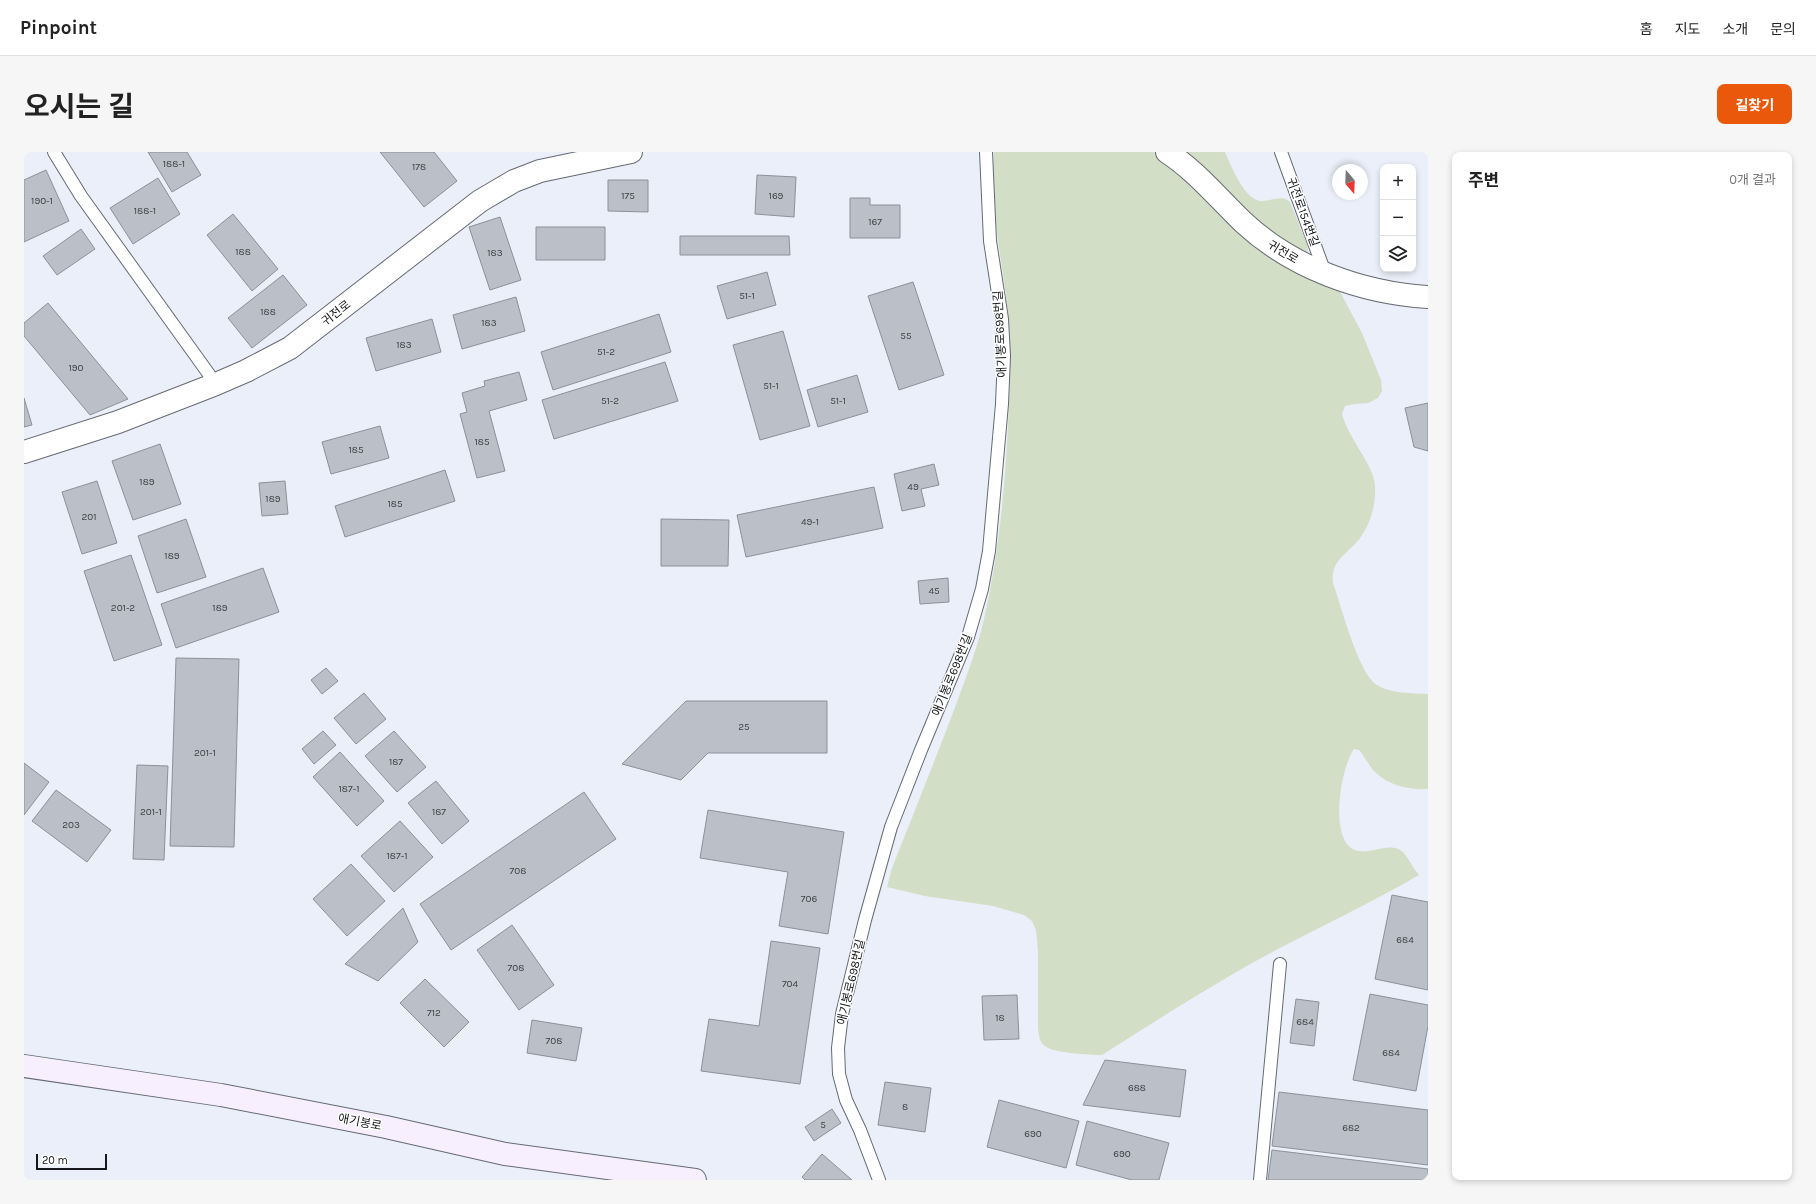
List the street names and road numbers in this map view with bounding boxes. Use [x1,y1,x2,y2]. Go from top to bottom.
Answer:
street label: 귀전로154번길 [1284,175,1322,249]
street label: 귀전로 [1265,237,1301,267]
street label: 애기봉로698번길 [991,290,1009,378]
street label: 귀전로 [319,297,353,329]
street label: 애기봉로698번길 [929,632,975,718]
street label: 애기봉로698번길 [834,938,868,1026]
street label: 애기봉로 [337,1111,383,1133]

